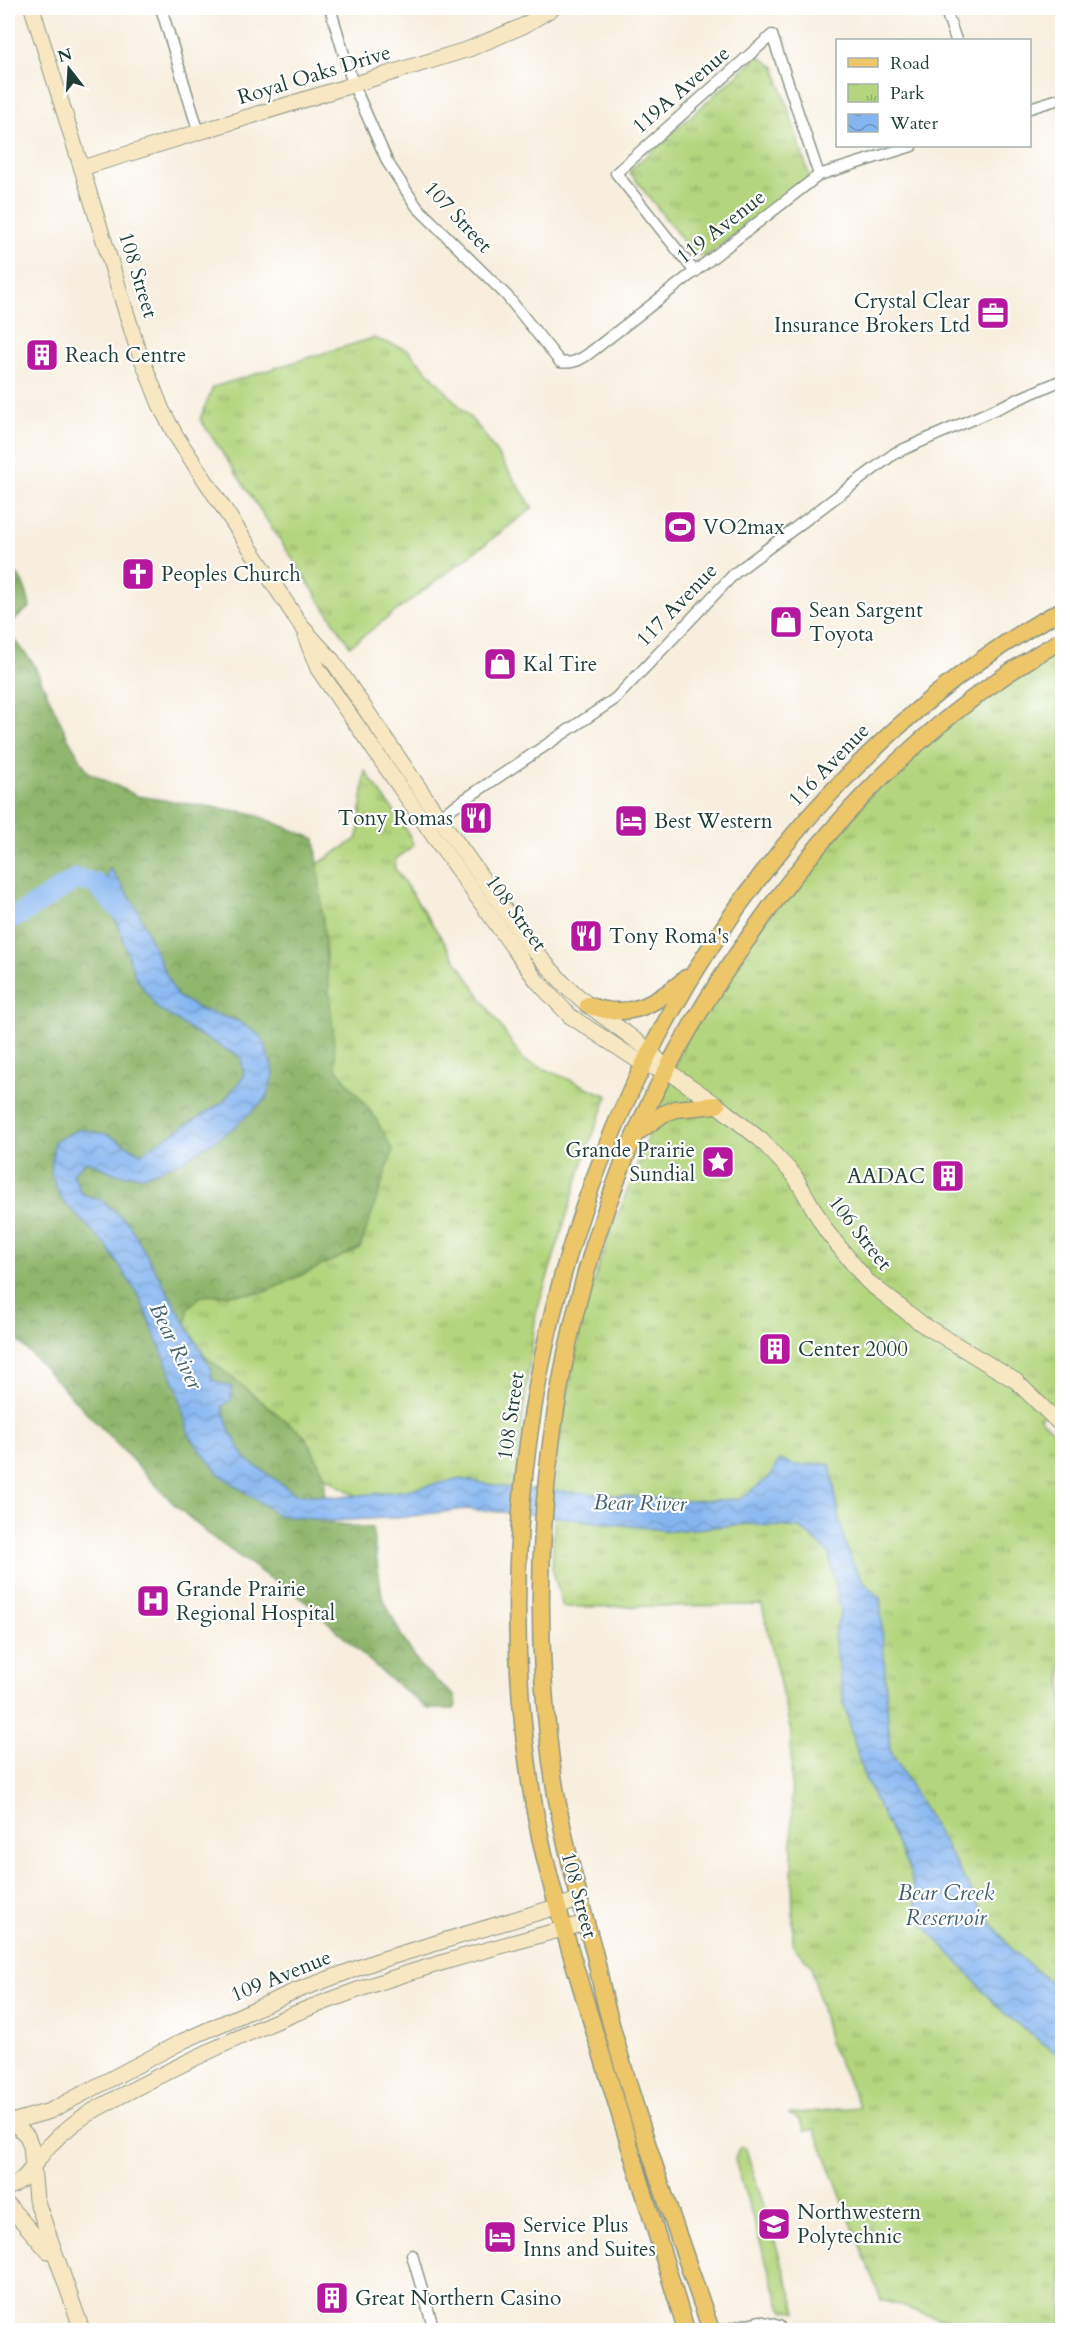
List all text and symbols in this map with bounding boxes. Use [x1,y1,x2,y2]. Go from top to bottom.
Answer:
street label: Royal Oaks Drive [234,38,394,112]
north arrow [39,39,99,99]
street label: 119A Avenue [626,39,736,141]
legend [836,39,1031,147]
text: N [55,43,75,68]
text: Road [890,51,930,76]
text: Park [890,81,925,106]
text: Water [889,111,939,136]
street label: 107 Street [417,175,499,259]
street label: 119 Avenue [670,183,772,271]
street label: 108 Street [111,228,165,322]
place label: Crystal Clear Insurance Brokers Ltd [774,287,970,340]
office icon: Crystal Clear Insurance Brokers Ltd [975,295,1011,331]
building icon: Reach Centre [24,337,60,373]
place label: Reach Centre [65,341,186,370]
sports icon: VO2max [662,509,698,545]
place label: VO2max [703,513,785,542]
church icon: Peoples Church [120,556,156,592]
street label: 117 Avenue [630,557,724,653]
place label: Peoples Church [161,560,301,589]
place label: Sean Sargent Toyota [809,596,923,649]
shop icon: Sean Sargent Toyota [768,604,804,640]
shop icon: Kal Tire [482,646,518,682]
place label: Kal Tire [523,650,597,679]
street label: 116 Avenue [782,717,876,813]
restaurant icon: Tony Romas [458,800,494,836]
hotel icon: Best Western [613,803,649,839]
place label: Tony Romas [338,804,453,833]
place label: Best Western [654,807,773,836]
street label: 108 Street [478,869,554,958]
restaurant icon: Tony Roma's [568,918,604,954]
place label: Tony Roma's [609,922,729,951]
place label: Grande Prairie Sundial [565,1136,695,1189]
place icon: Grande Prairie Sundial [700,1144,736,1180]
building icon: AADAC [930,1158,966,1194]
place label: AADAC [847,1162,925,1191]
street label: 106 Street [821,1189,899,1277]
water label: Bear River [142,1298,210,1395]
building icon: Center 2000 [757,1331,793,1367]
place label: Center 2000 [798,1335,908,1364]
street label: 108 Street [490,1370,532,1462]
water label: Bear River [593,1487,688,1519]
place label: Grande Prairie Regional Hospital [176,1575,335,1628]
hospital icon: Grande Prairie Regional Hospital [135,1583,171,1619]
street label: 108 Street [554,1849,605,1942]
water label: Bear Creek Reservoir [898,1878,994,1933]
street label: 109 Avenue [226,1943,336,2009]
place label: Northwestern Polytechnic [797,2198,921,2251]
school or university icon: Northwestern Polytechnic [756,2206,792,2242]
place label: Service Plus Inns and Suites [523,2211,656,2264]
hotel icon: Service Plus Inns and Suites [482,2219,518,2255]
building icon: Great Northern Casino [314,2280,350,2316]
place label: Great Northern Casino [355,2284,561,2313]

